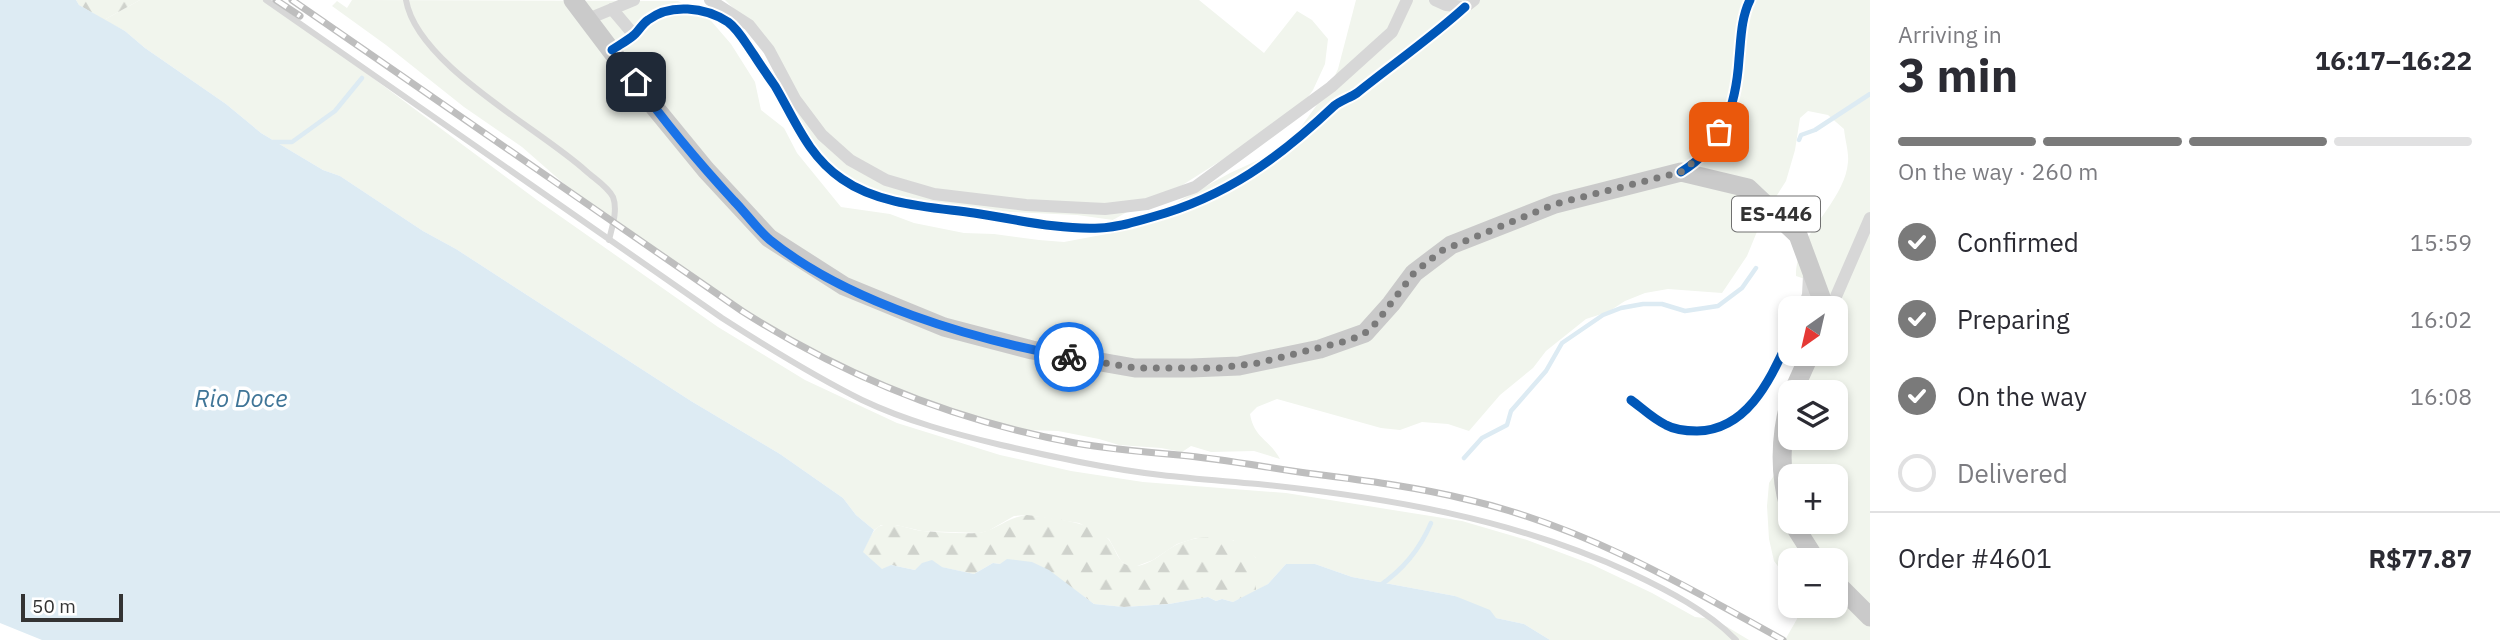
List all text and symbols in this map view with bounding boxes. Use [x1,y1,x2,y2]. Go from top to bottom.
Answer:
text: Arriving in [1898,19,2002,49]
text: 16:17–16:22 [2315,43,2472,77]
text: 3 min [1898,45,2018,105]
pin [606,52,666,112]
icon: home [617,63,655,101]
pin [1689,102,1749,162]
icon: bag [1700,113,1738,151]
text: On the way · 260 m [1898,156,2098,186]
road number: ES-446 [1732,196,1820,232]
icon: check [1898,223,1936,261]
text: Confirmed [1957,225,2079,259]
text: 15:59 [2410,227,2472,257]
north arrow [1778,296,1848,366]
map controls [1778,296,1848,618]
icon: check [1898,300,1936,338]
text: Preparing [1957,302,2070,336]
text: 16:02 [2410,304,2472,334]
courier [1034,322,1104,392]
icon: bike [1050,338,1088,376]
icon: check [1898,377,1936,415]
text: On the way [1957,379,2087,413]
button: layers [1778,380,1848,450]
text: 16:08 [2410,381,2472,411]
water label: Rio Doce [195,382,287,414]
text: Delivered [1957,456,2068,490]
button: + [1778,464,1848,534]
text: Order #4601 [1898,541,2052,575]
text: R$77.87 [2368,541,2472,575]
button: − [1778,548,1848,618]
scale bar [21,591,122,623]
text: 50 m [32,594,76,618]

